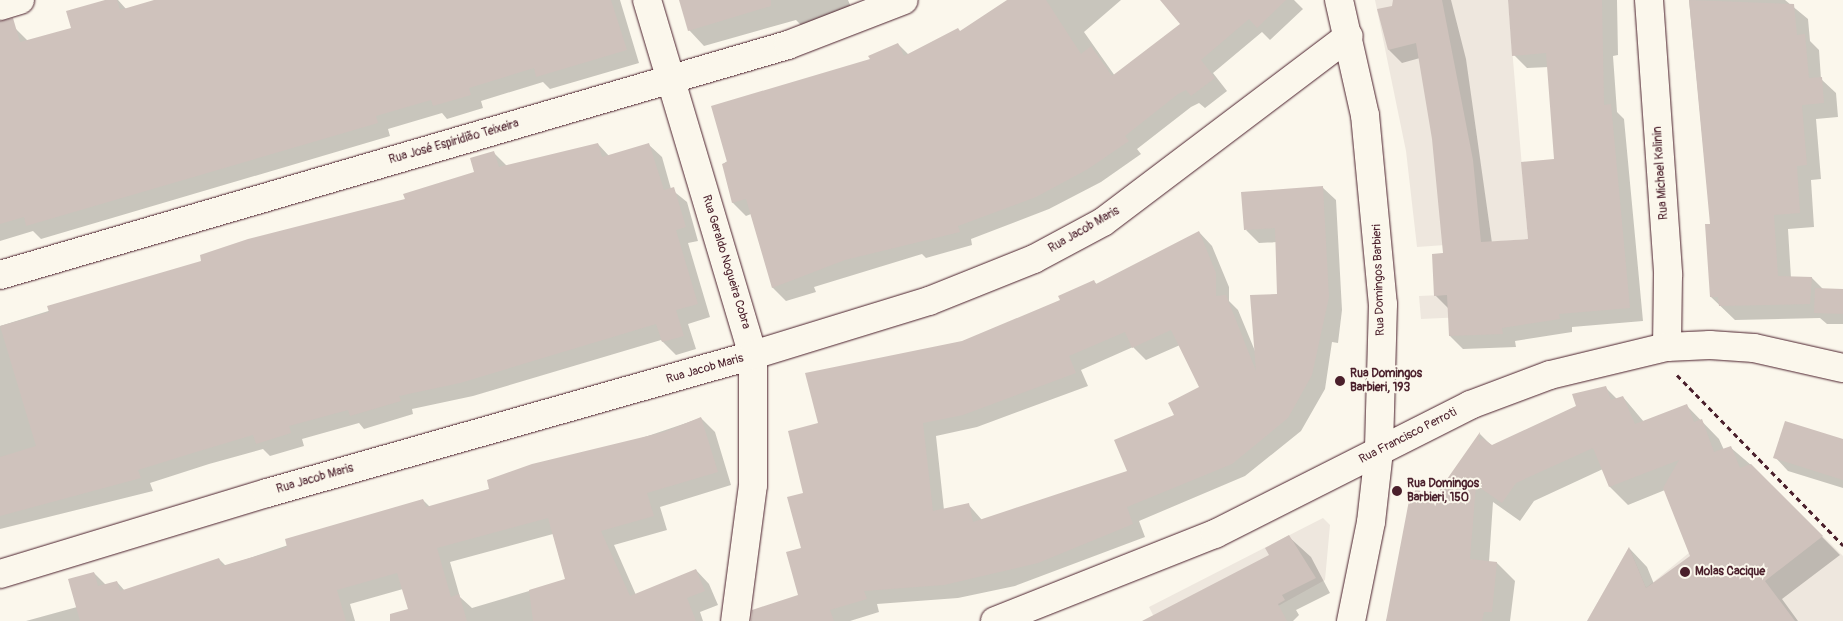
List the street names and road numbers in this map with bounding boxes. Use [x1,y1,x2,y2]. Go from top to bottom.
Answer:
street label: Rua José Espiridião Teixeira [387,117,521,167]
street label: Rua Michael Kalinin [1651,126,1671,220]
street label: Rua Geraldo Nogueira Cobra [699,193,753,331]
street label: Rua Jacob Maris [1046,204,1122,256]
street label: Rua Domingos Barbieri [1370,224,1388,336]
street label: Rua Jacob Maris [665,351,745,387]
street label: Rua Francisco Perroti [1357,405,1459,467]
street label: Rua Jacob Maris [275,461,355,497]

